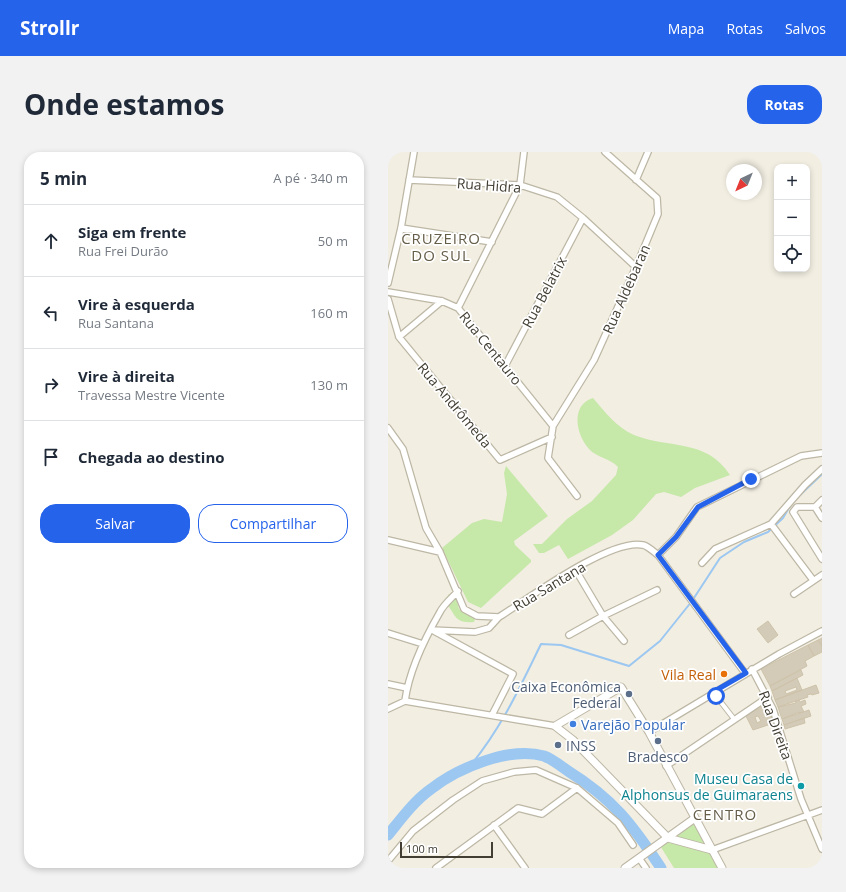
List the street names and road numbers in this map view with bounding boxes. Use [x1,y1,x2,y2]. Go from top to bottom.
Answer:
street label: Rua Hidra [456,173,522,197]
street label: Rua Aldebaran [598,241,654,337]
street label: Rua Belatrix [517,252,571,331]
street label: Rua Centauro [455,307,527,389]
street label: Rua Andrômeda [414,358,496,452]
street label: Rua Santana [509,557,589,615]
street label: Rua Direita [755,688,797,762]

